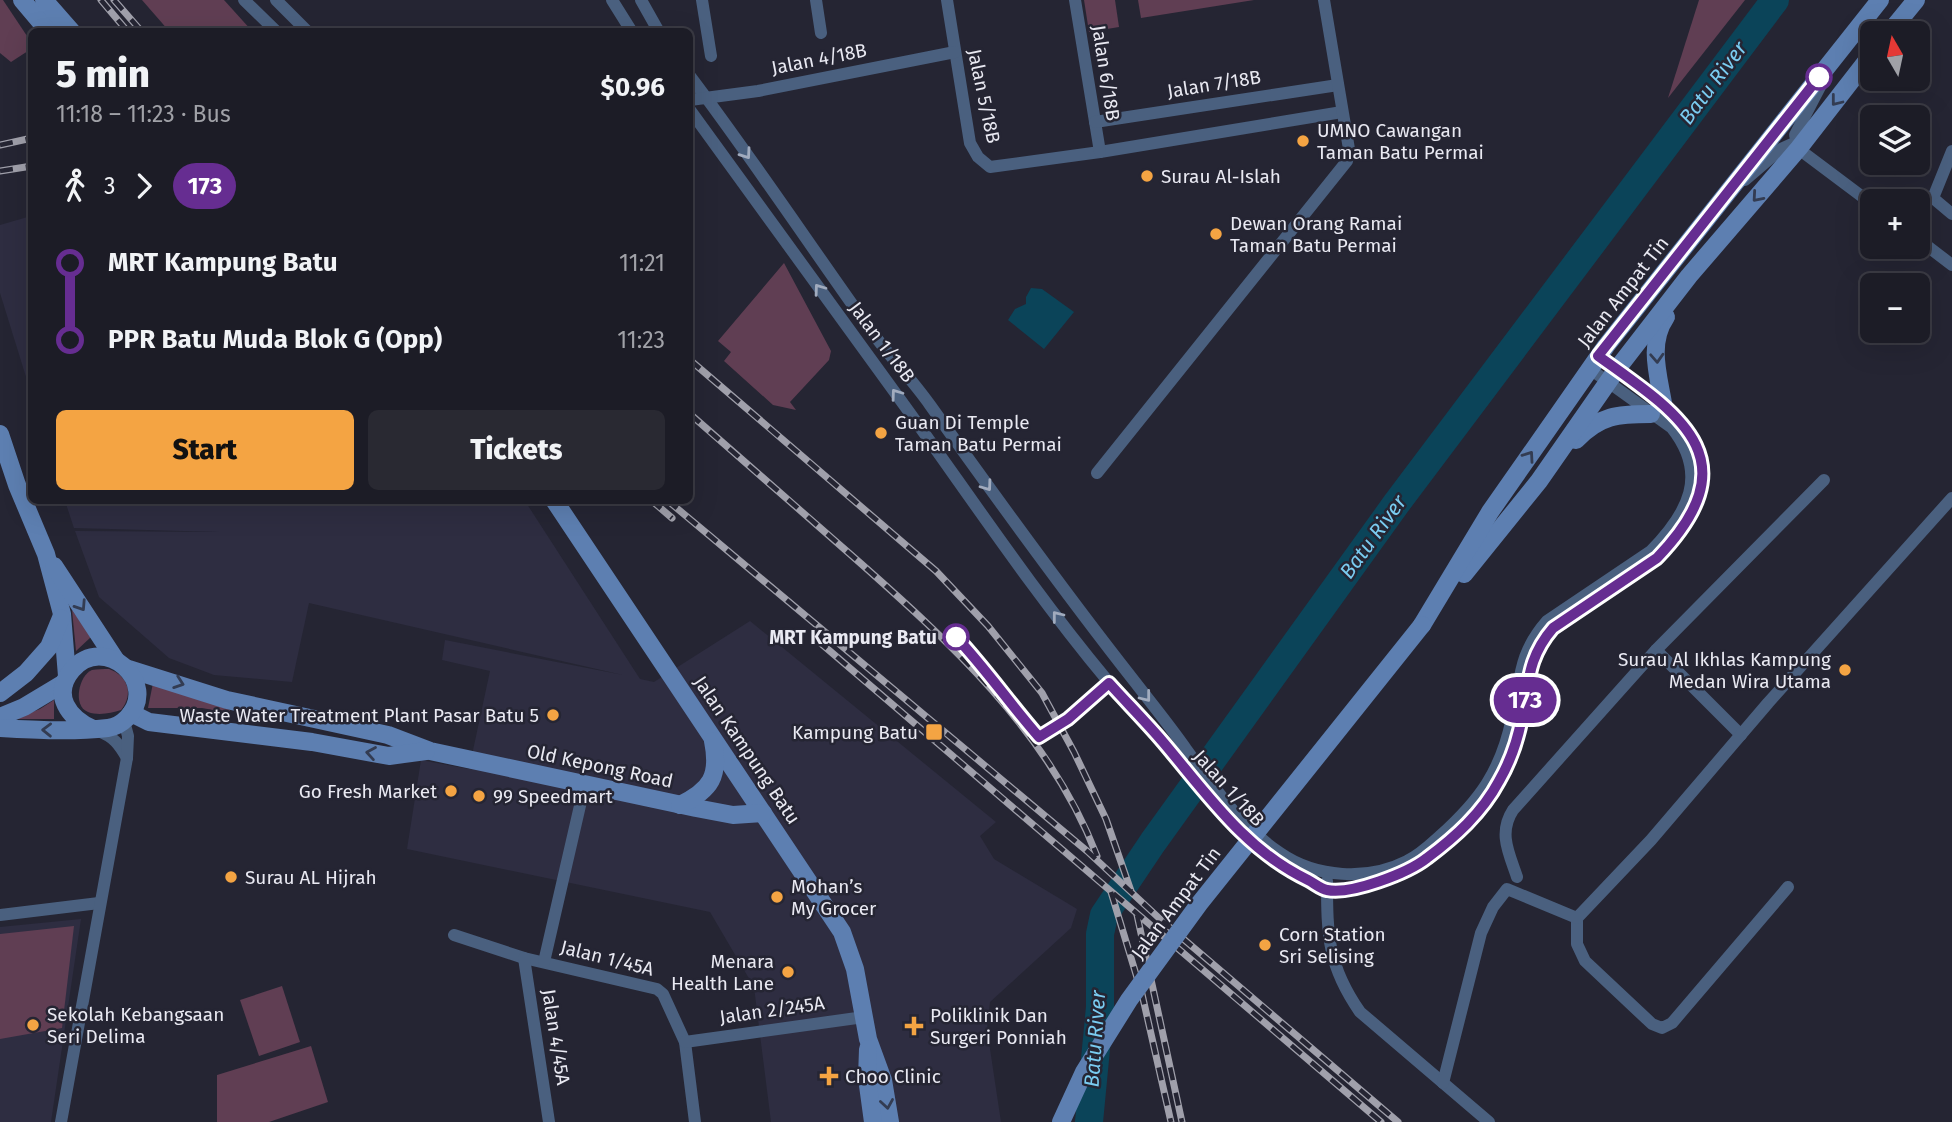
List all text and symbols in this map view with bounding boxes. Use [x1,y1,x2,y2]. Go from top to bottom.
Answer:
north arrow [1860,21,1930,91]
map controls [1860,21,1930,343]
street label: Jalan 6/18B [1087,23,1125,123]
water label: Batu River [1673,36,1753,130]
street label: Jalan 4/18B [769,38,869,80]
street label: Jalan 5/18B [963,47,1005,145]
text: 5 min [56,51,150,97]
unlabelled marker [1806,64,1832,90]
street label: Jalan 7/18B [1165,65,1263,103]
text: $0.96 [601,72,665,103]
one-way arrow [1831,93,1844,106]
text: 11:18 – 11:23 · Bus [56,100,231,128]
button: layers [1860,105,1930,175]
place label: UMNO Cawangan Taman Batu Permai [1317,119,1484,164]
marker: UMNO Cawangan Taman Batu Permai [1295,133,1311,149]
one-way arrow [738,146,750,159]
place label: Surau Al-Islah [1161,165,1281,188]
icon: walk [56,167,94,205]
icon: forward [125,167,163,205]
marker: Surau Al-Islah [1139,168,1155,184]
text: 3 [104,172,115,200]
text: 173 [187,172,222,200]
one-way arrow [1753,189,1765,202]
button: + [1860,189,1930,259]
place label: Dewan Orang Ramai Taman Batu Permai [1230,212,1402,257]
marker: Dewan Orang Ramai Taman Batu Permai [1208,226,1224,242]
street label: Jalan Ampat Tin [1572,232,1674,352]
text: MRT Kampung Batu [108,247,338,278]
text: 11:21 [619,249,665,277]
button: − [1860,273,1930,343]
one-way arrow [815,284,827,297]
street label: Jalan 1/18B [844,297,920,387]
text: PPR Batu Muda Blok G (Opp) [108,324,442,355]
text: 11:23 [617,326,665,354]
one-way arrow [1649,353,1664,364]
one-way arrow [891,389,904,402]
button: Start [56,410,354,490]
button: Tickets [368,410,665,490]
place label: Guan Di Temple Taman Batu Permai [895,411,1062,456]
marker: Guan Di Temple Taman Batu Permai [873,425,889,441]
one-way arrow [1521,451,1533,464]
one-way arrow [979,478,991,491]
water label: Batu River [1334,489,1413,584]
one-way arrow [72,599,85,612]
one-way arrow [1053,611,1066,624]
marker: MRT Kampung Batu [943,624,969,650]
place label: MRT Kampung Batu [769,626,937,649]
place label: Surau Al Ikhlas Kampung Medan Wira Utama [1618,648,1831,693]
marker: Surau Al Ikhlas Kampung Medan Wira Utama [1837,662,1853,678]
street label: Jalan Kampung Batu [689,672,805,828]
one-way arrow [172,675,184,689]
line badge: 173 [1485,677,1565,723]
text: 173 [1508,686,1542,714]
one-way arrow [1138,689,1151,701]
place label: Waste Water Treatment Plant Pasar Batu 5 [180,704,539,727]
marker: Waste Water Treatment Plant Pasar Batu 5 [545,707,561,723]
place label: Kampung Batu [792,721,918,744]
one-way arrow [41,722,51,738]
marker: Kampung Batu [924,722,944,742]
street label: Old Kepong Road [525,739,675,793]
street label: Jalan 1/18B [1189,745,1269,831]
one-way arrow [365,746,377,761]
place label: Go Fresh Market [299,780,437,803]
marker: Go Fresh Market [443,783,459,799]
place label: 99 Speedmart [493,785,613,808]
marker: 99 Speedmart [471,788,487,804]
street label: Jalan Ampat Tin [1126,842,1226,964]
place label: Surau AL Hijrah [245,866,377,889]
marker: Surau AL Hijrah [223,869,239,885]
place label: Mohan’s My Grocer [791,875,877,920]
marker: Mohan’s My Grocer [769,889,785,905]
place label: Corn Station Sri Selising [1279,923,1386,968]
street label: Jalan 1/45A [558,935,656,981]
marker: Corn Station Sri Selising [1257,937,1273,953]
place label: Menara Health Lane [671,950,774,995]
marker: Menara Health Lane [780,964,796,980]
street label: Jalan 4/45A [537,987,575,1087]
water label: Batu River [1079,989,1111,1088]
street label: Jalan 2/245A [718,991,826,1029]
place label: Sekolah Kebangsaan Seri Delima [47,1003,224,1048]
place label: Poliklinik Dan Surgeri Ponniah [930,1004,1067,1049]
marker: Poliklinik Dan Surgeri Ponniah [904,1016,924,1036]
marker: Sekolah Kebangsaan Seri Delima [25,1017,41,1033]
place label: Choo Clinic [845,1065,941,1088]
marker: Choo Clinic [819,1066,839,1086]
one-way arrow [879,1098,894,1109]

